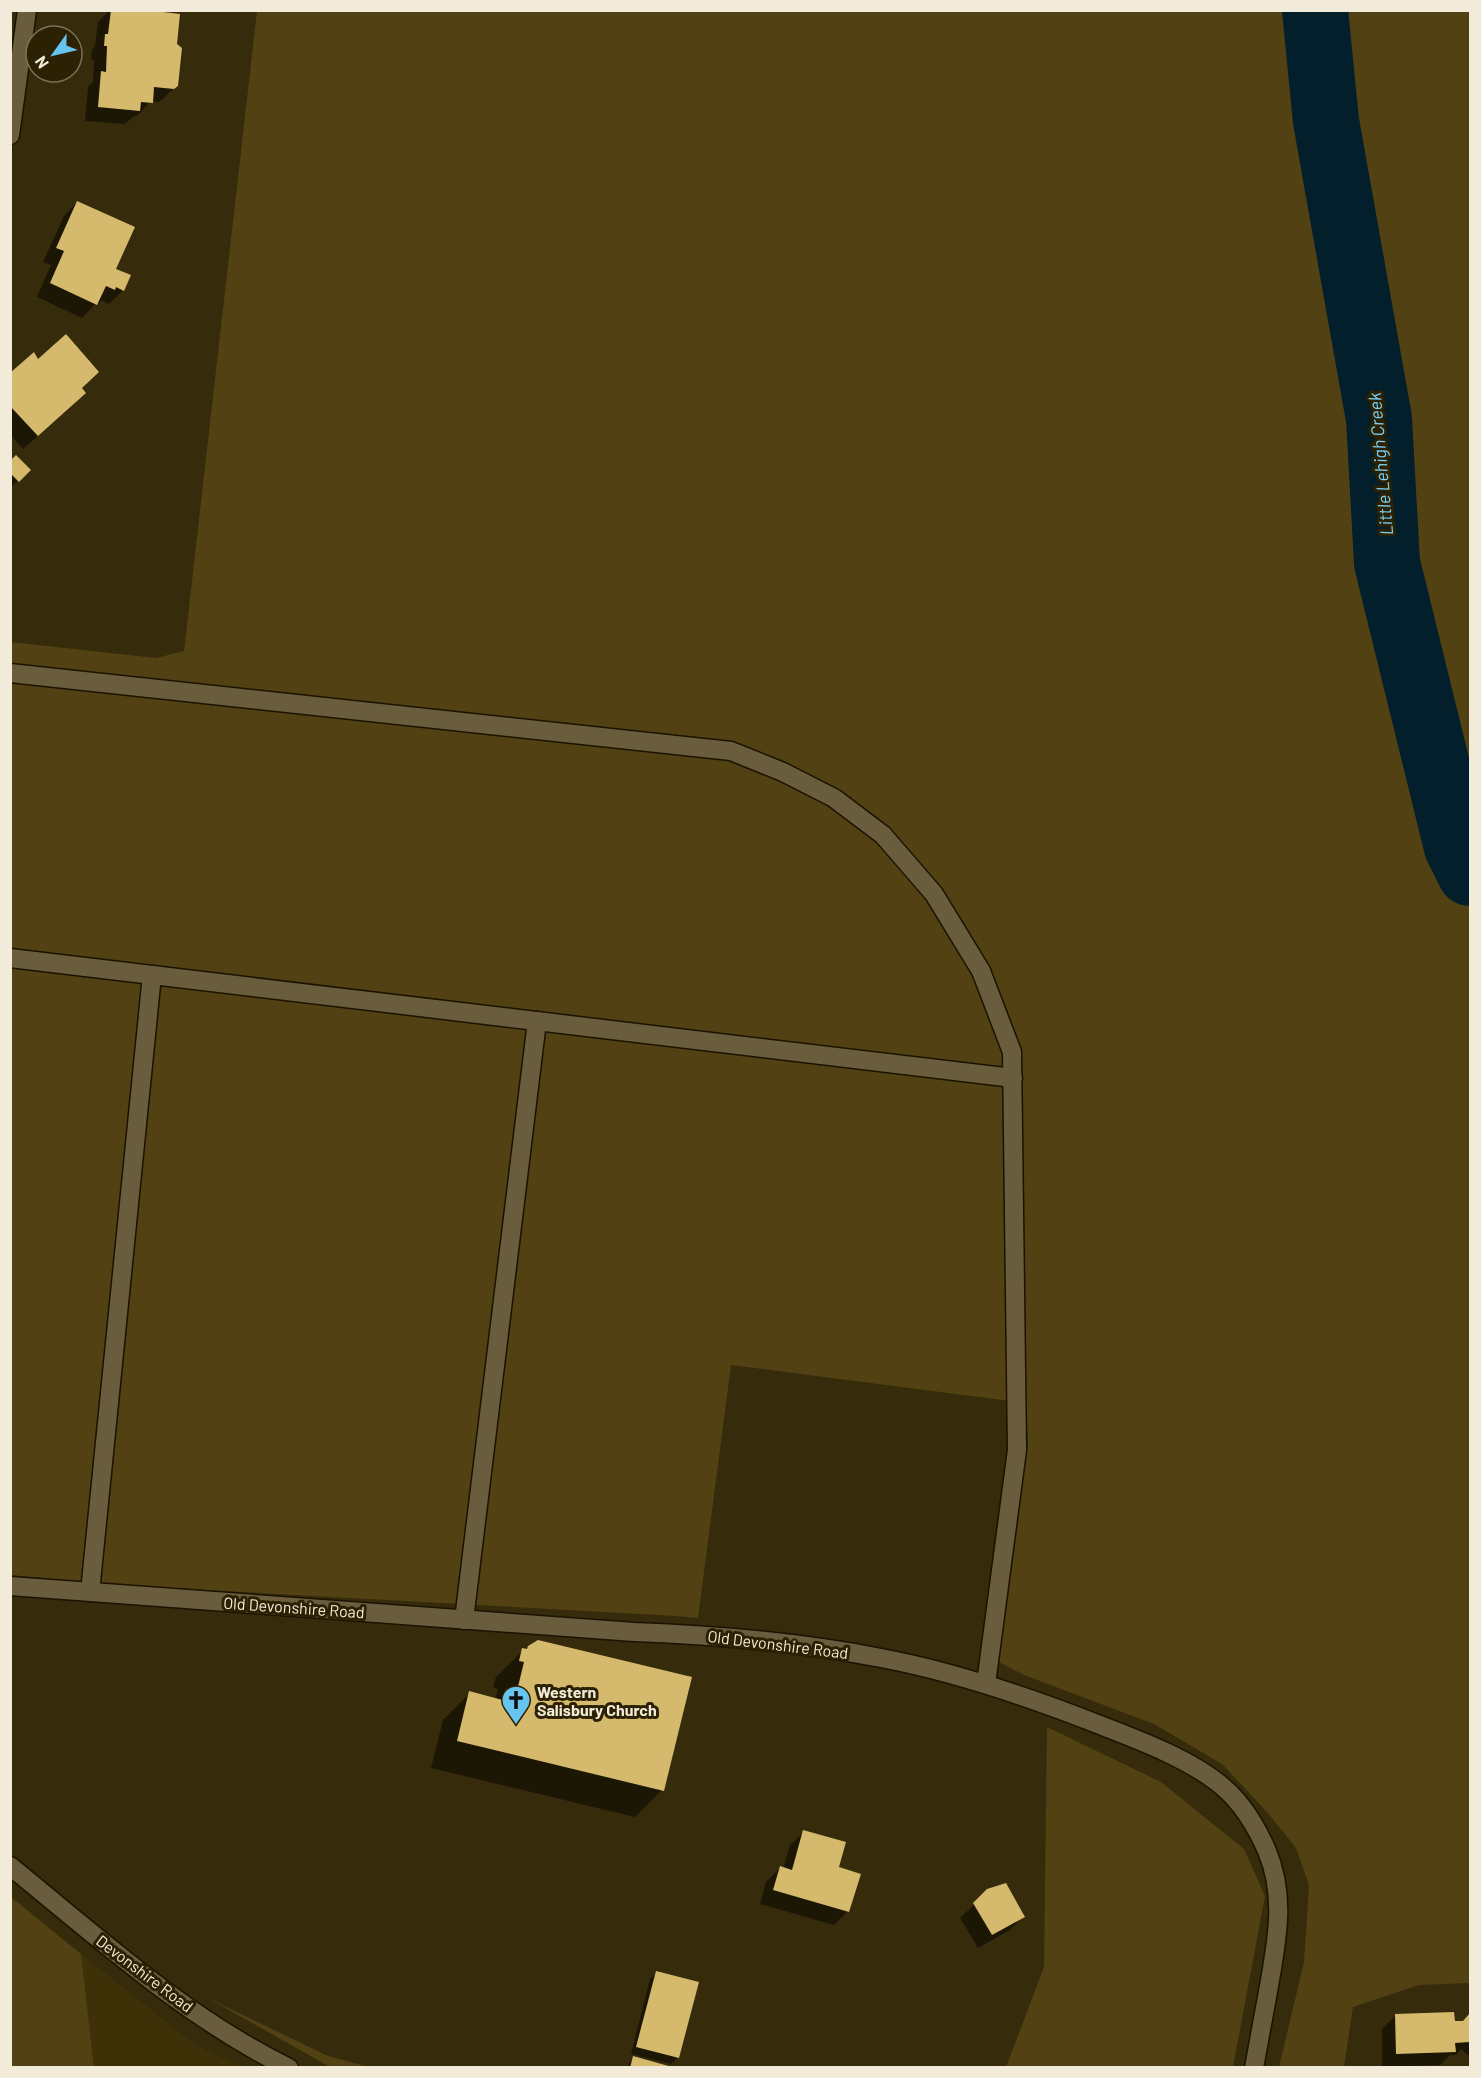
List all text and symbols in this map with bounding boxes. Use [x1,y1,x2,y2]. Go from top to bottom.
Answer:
north arrow [24,24,84,84]
text: N [30,53,52,72]
water label: Little Lehigh Creek [1363,391,1397,536]
street label: Old Devonshire Road [223,1593,365,1621]
street label: Old Devonshire Road [707,1626,849,1662]
place label: Western Salisbury Church [537,1682,657,1719]
church icon: Western Salisbury Church [500,1684,532,1726]
street label: Devonshire Road [93,1930,197,2016]

